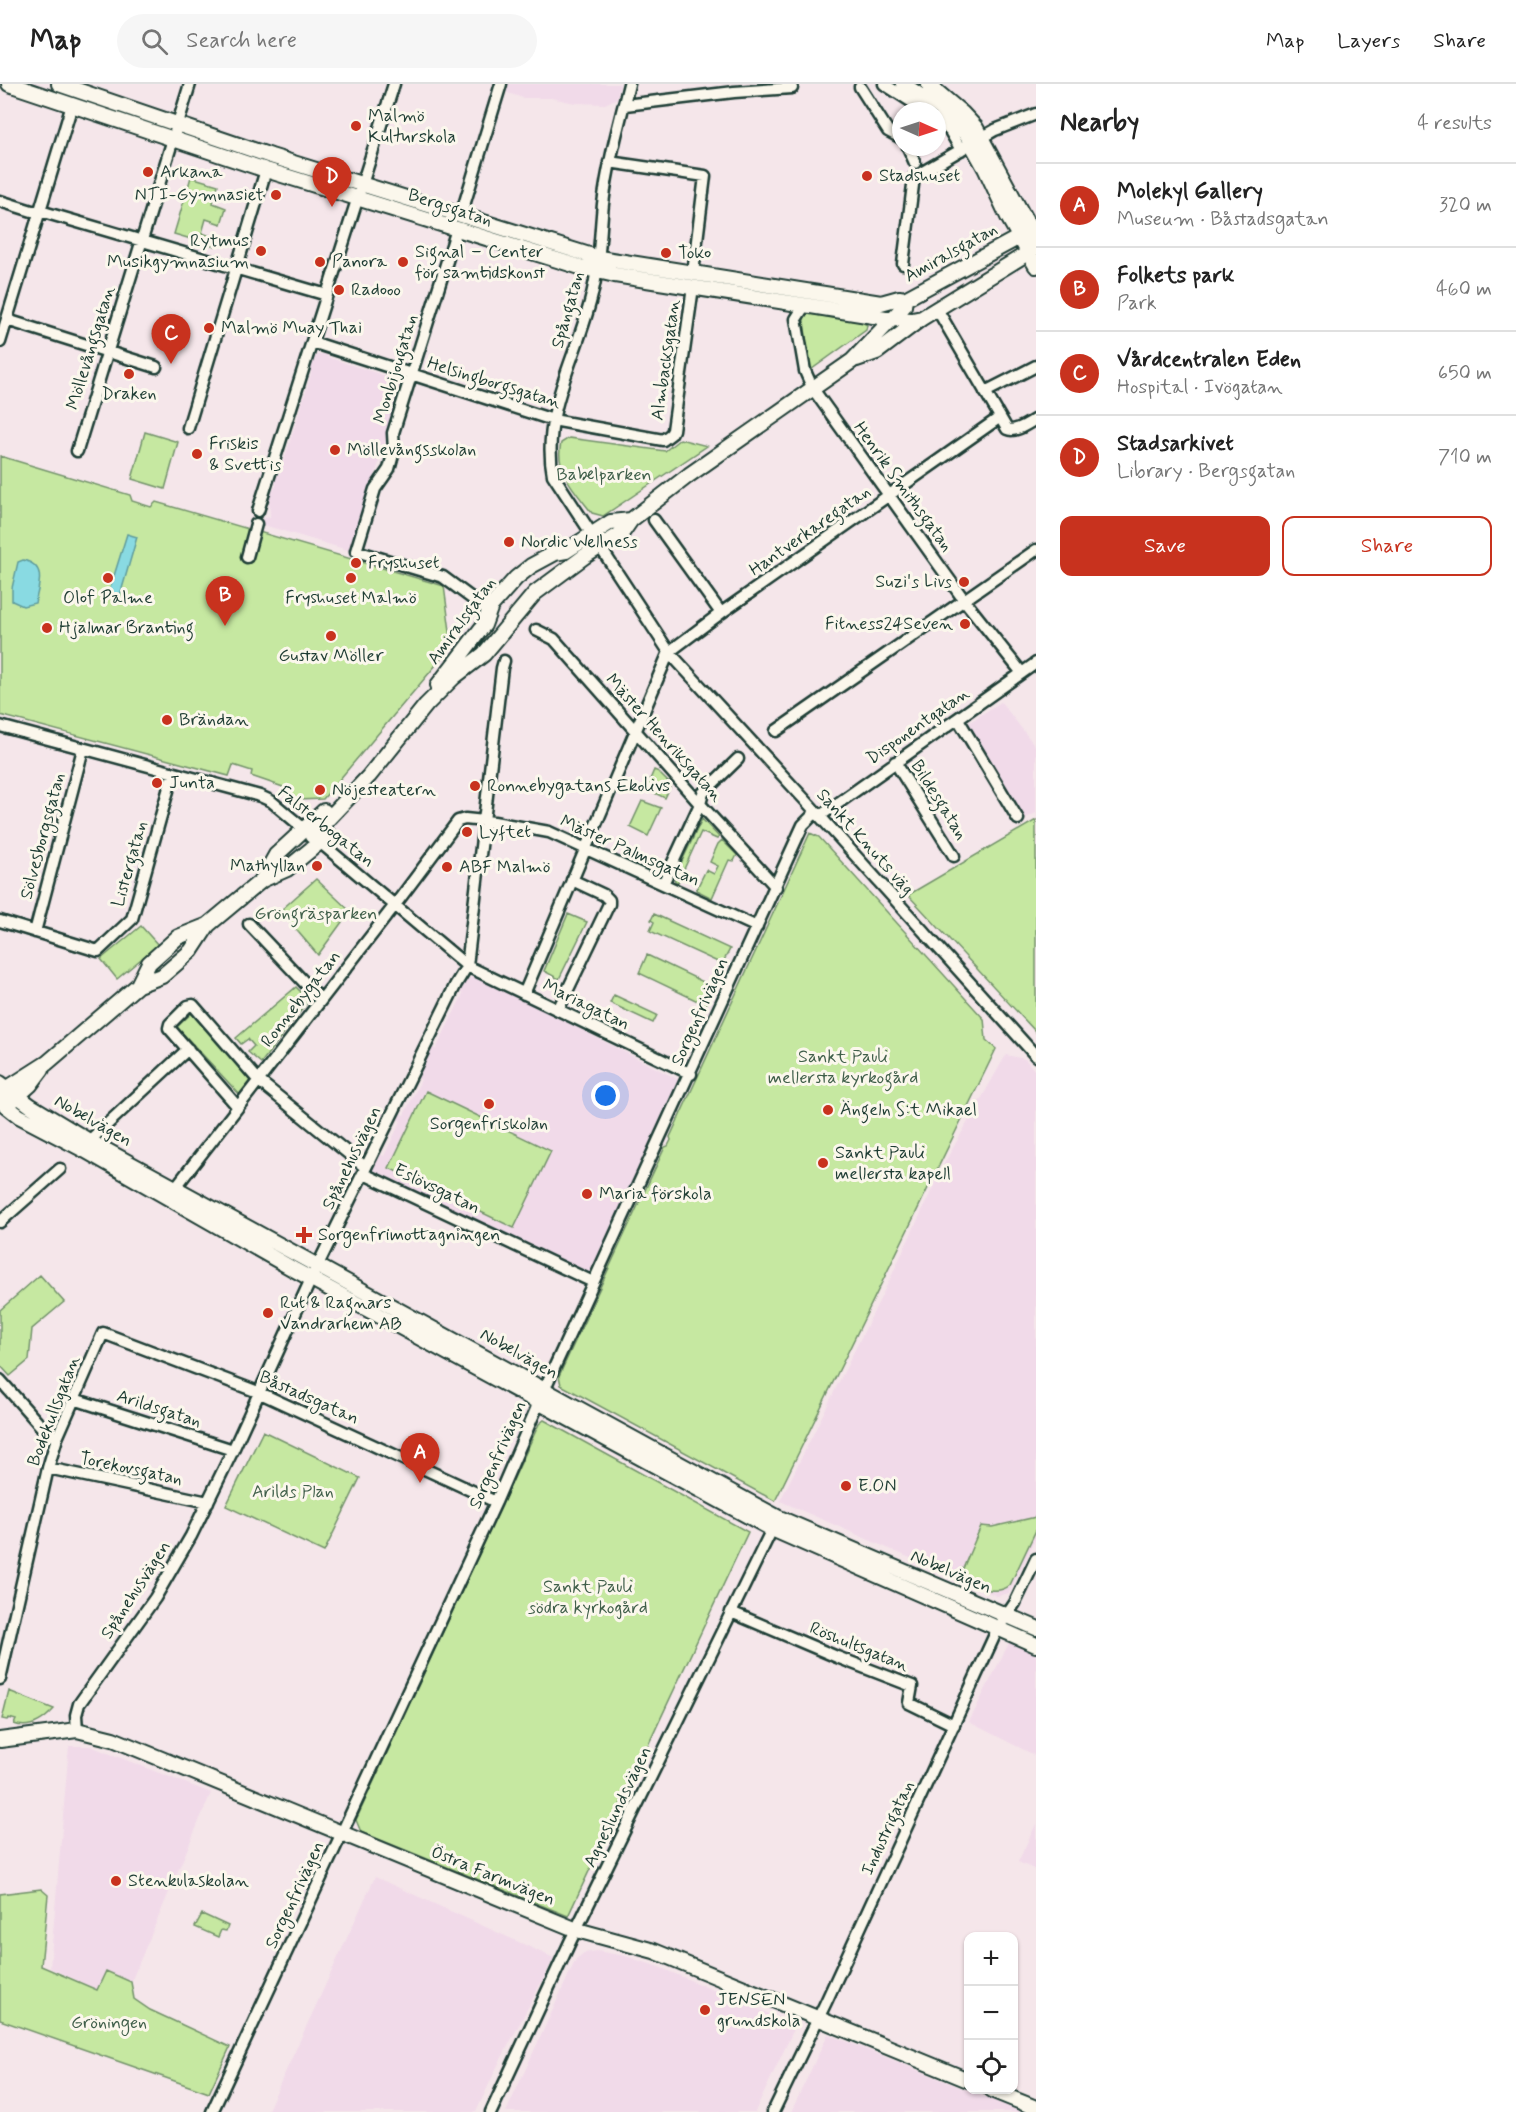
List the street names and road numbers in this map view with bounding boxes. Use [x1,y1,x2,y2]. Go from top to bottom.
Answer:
street label: Bergsgatan [404,183,495,235]
street label: Amiralsgatan [900,218,1003,290]
street label: Spångatan [546,269,592,352]
street label: Möllevångsgatan [61,283,123,413]
street label: Almbacksgatan [646,298,686,422]
street label: Monbijougatan [368,311,426,427]
street label: Helsingborgsgatan [424,351,564,417]
street label: Henrik Smithsgatan [846,417,958,558]
street label: Hantverkaregatan [744,480,877,584]
street label: Amiralsgatan [422,572,504,671]
street label: Mäster Henriksgatan [600,669,728,807]
street label: Disponentgatan [862,682,974,770]
street label: Bildesgatan [903,755,973,846]
street label: Sölvesborgsgatan [15,770,73,902]
street label: Falsterbogatan [272,781,379,874]
street label: Sankt Knuts väg [811,784,919,900]
street label: Mäster Palmsgatan [556,809,704,894]
street label: Listergatan [106,818,156,910]
street label: Ronnebygatan [256,946,347,1053]
street label: Sorgenfrivägen [665,954,735,1070]
street label: Mariagatan [538,974,634,1037]
street label: Nobelvägen [50,1089,136,1153]
street label: Spånehusvägen [317,1102,387,1214]
street label: Eslövsgatan [390,1158,484,1221]
street label: Nobelvägen [476,1323,562,1385]
street label: Bodekullsgatan [22,1352,86,1470]
street label: Båstadsgatan [255,1365,363,1432]
street label: Arildsgatan [113,1384,204,1436]
street label: Sorgenfrivägen [463,1397,533,1513]
street label: Torekovsgatan [77,1446,185,1494]
street label: Spånehusvägen [95,1536,177,1644]
street label: Nobelvägen [907,1544,995,1600]
street label: Röshultsgatan [806,1616,912,1678]
street label: Agneslundsvägen [578,1742,658,1872]
street label: Industrigatan [856,1777,922,1880]
street label: Sorgenfrivägen [260,1837,331,1953]
street label: Östra Farmvägen [427,1840,559,1912]

